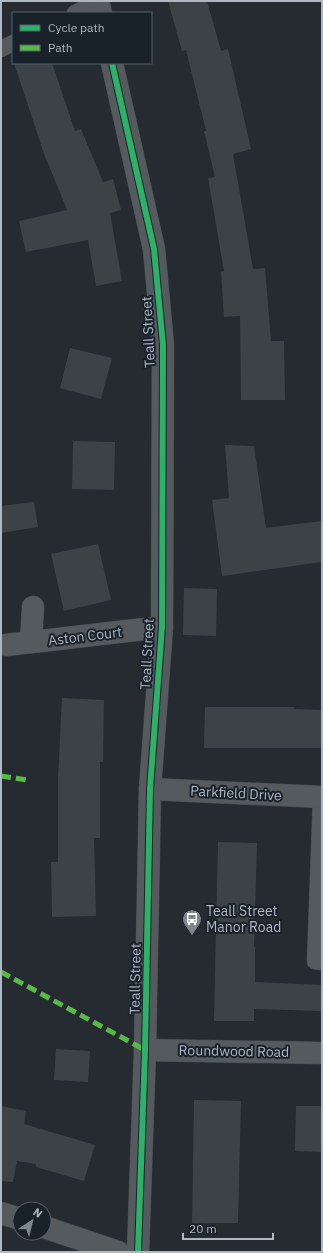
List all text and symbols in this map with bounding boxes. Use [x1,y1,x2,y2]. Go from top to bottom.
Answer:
legend [12,12,152,64]
text: Cycle path [48,20,105,35]
text: Path [48,40,73,55]
street label: Teall Street [137,296,159,368]
street label: Teall Street [136,618,158,690]
street label: Aston Court [47,623,123,649]
street label: Parkfield Drive [190,782,283,804]
place label: Teall Street Manor Road [206,902,281,936]
bus stop icon: Teall Street Manor Road [181,908,203,936]
street label: Teall Street [125,943,145,1015]
street label: Roundwood Road [179,1041,289,1061]
north arrow [12,1201,52,1241]
text: N [30,1205,45,1221]
scale bar [183,1215,273,1241]
text: 20 m [189,1221,217,1236]

